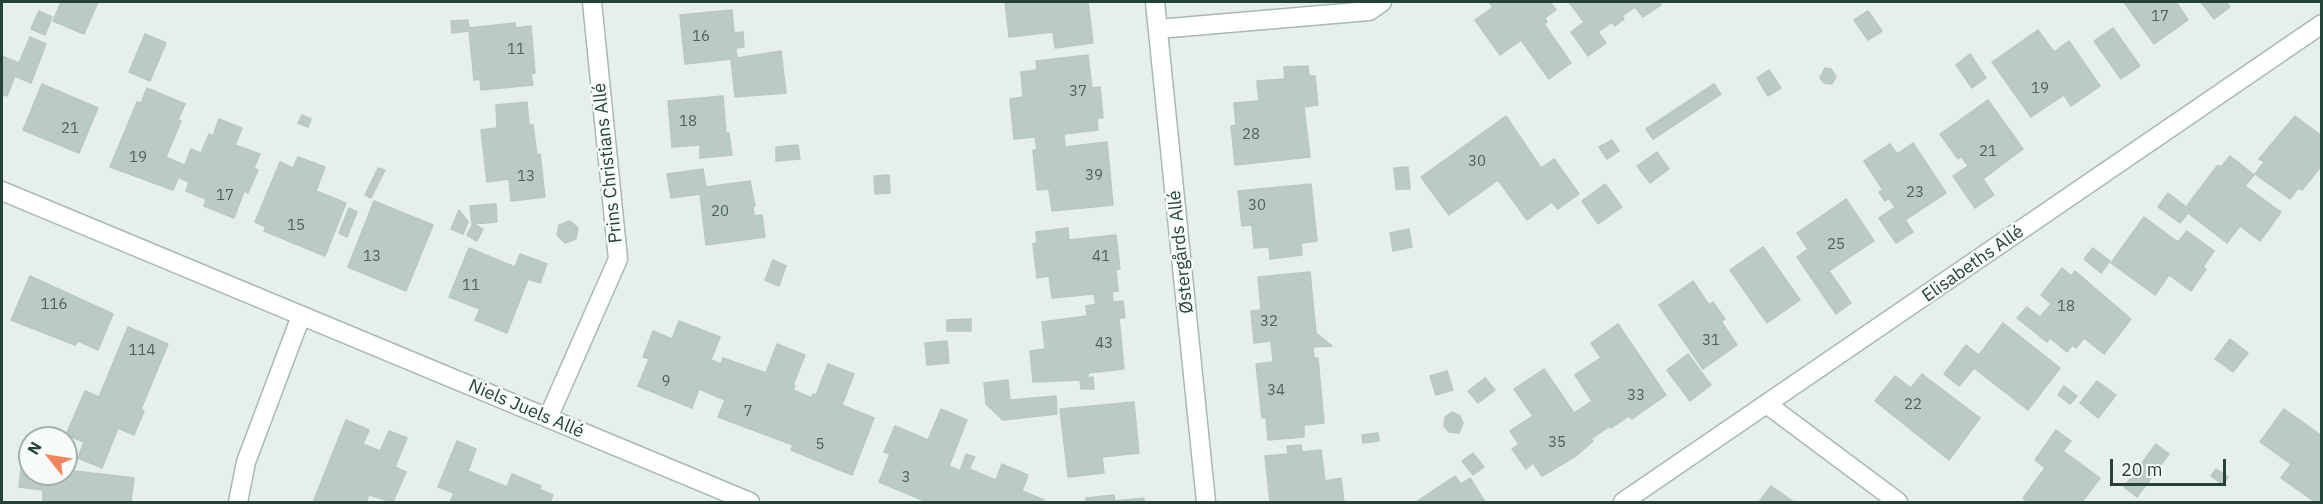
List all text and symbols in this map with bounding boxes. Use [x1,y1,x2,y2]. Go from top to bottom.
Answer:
house number: 17 [2151,8,2169,26]
house number: 16 [692,28,710,46]
house number: 11 [507,41,525,59]
house number: 19 [2031,80,2049,98]
street label: Prins Christians Allé [589,82,627,244]
house number: 37 [1069,83,1087,101]
house number: 18 [679,113,697,131]
house number: 21 [61,120,79,138]
house number: 28 [1242,126,1260,144]
house number: 21 [1979,143,1997,161]
house number: 19 [129,149,147,167]
house number: 30 [1468,153,1486,171]
house number: 39 [1085,167,1103,185]
house number: 13 [517,168,535,186]
house number: 23 [1906,184,1924,202]
house number: 17 [216,187,234,205]
street label: Østergårds Allé [1164,189,1198,315]
house number: 30 [1248,197,1266,215]
house number: 20 [711,203,729,221]
house number: 15 [287,217,305,235]
street label: Elisabeths Allé [1918,221,2028,307]
house number: 25 [1827,236,1845,254]
house number: 13 [363,248,381,266]
house number: 41 [1092,248,1110,266]
house number: 11 [462,277,480,295]
house number: 116 [41,296,67,314]
house number: 18 [2057,298,2075,316]
house number: 32 [1260,313,1278,331]
house number: 31 [1702,332,1720,350]
house number: 43 [1095,335,1113,353]
house number: 114 [129,342,155,360]
house number: 9 [662,373,670,391]
street label: Niels Juels Allé [465,375,587,443]
house number: 34 [1267,382,1285,400]
house number: 33 [1627,387,1645,405]
house number: 22 [1904,396,1922,414]
house number: 7 [744,403,752,421]
north arrow [18,426,78,486]
house number: 35 [1548,434,1566,452]
house number: 5 [816,436,824,454]
text: N [23,438,46,458]
scale bar [2113,447,2228,485]
text: 20 m [2121,458,2163,481]
house number: 3 [902,469,910,487]

